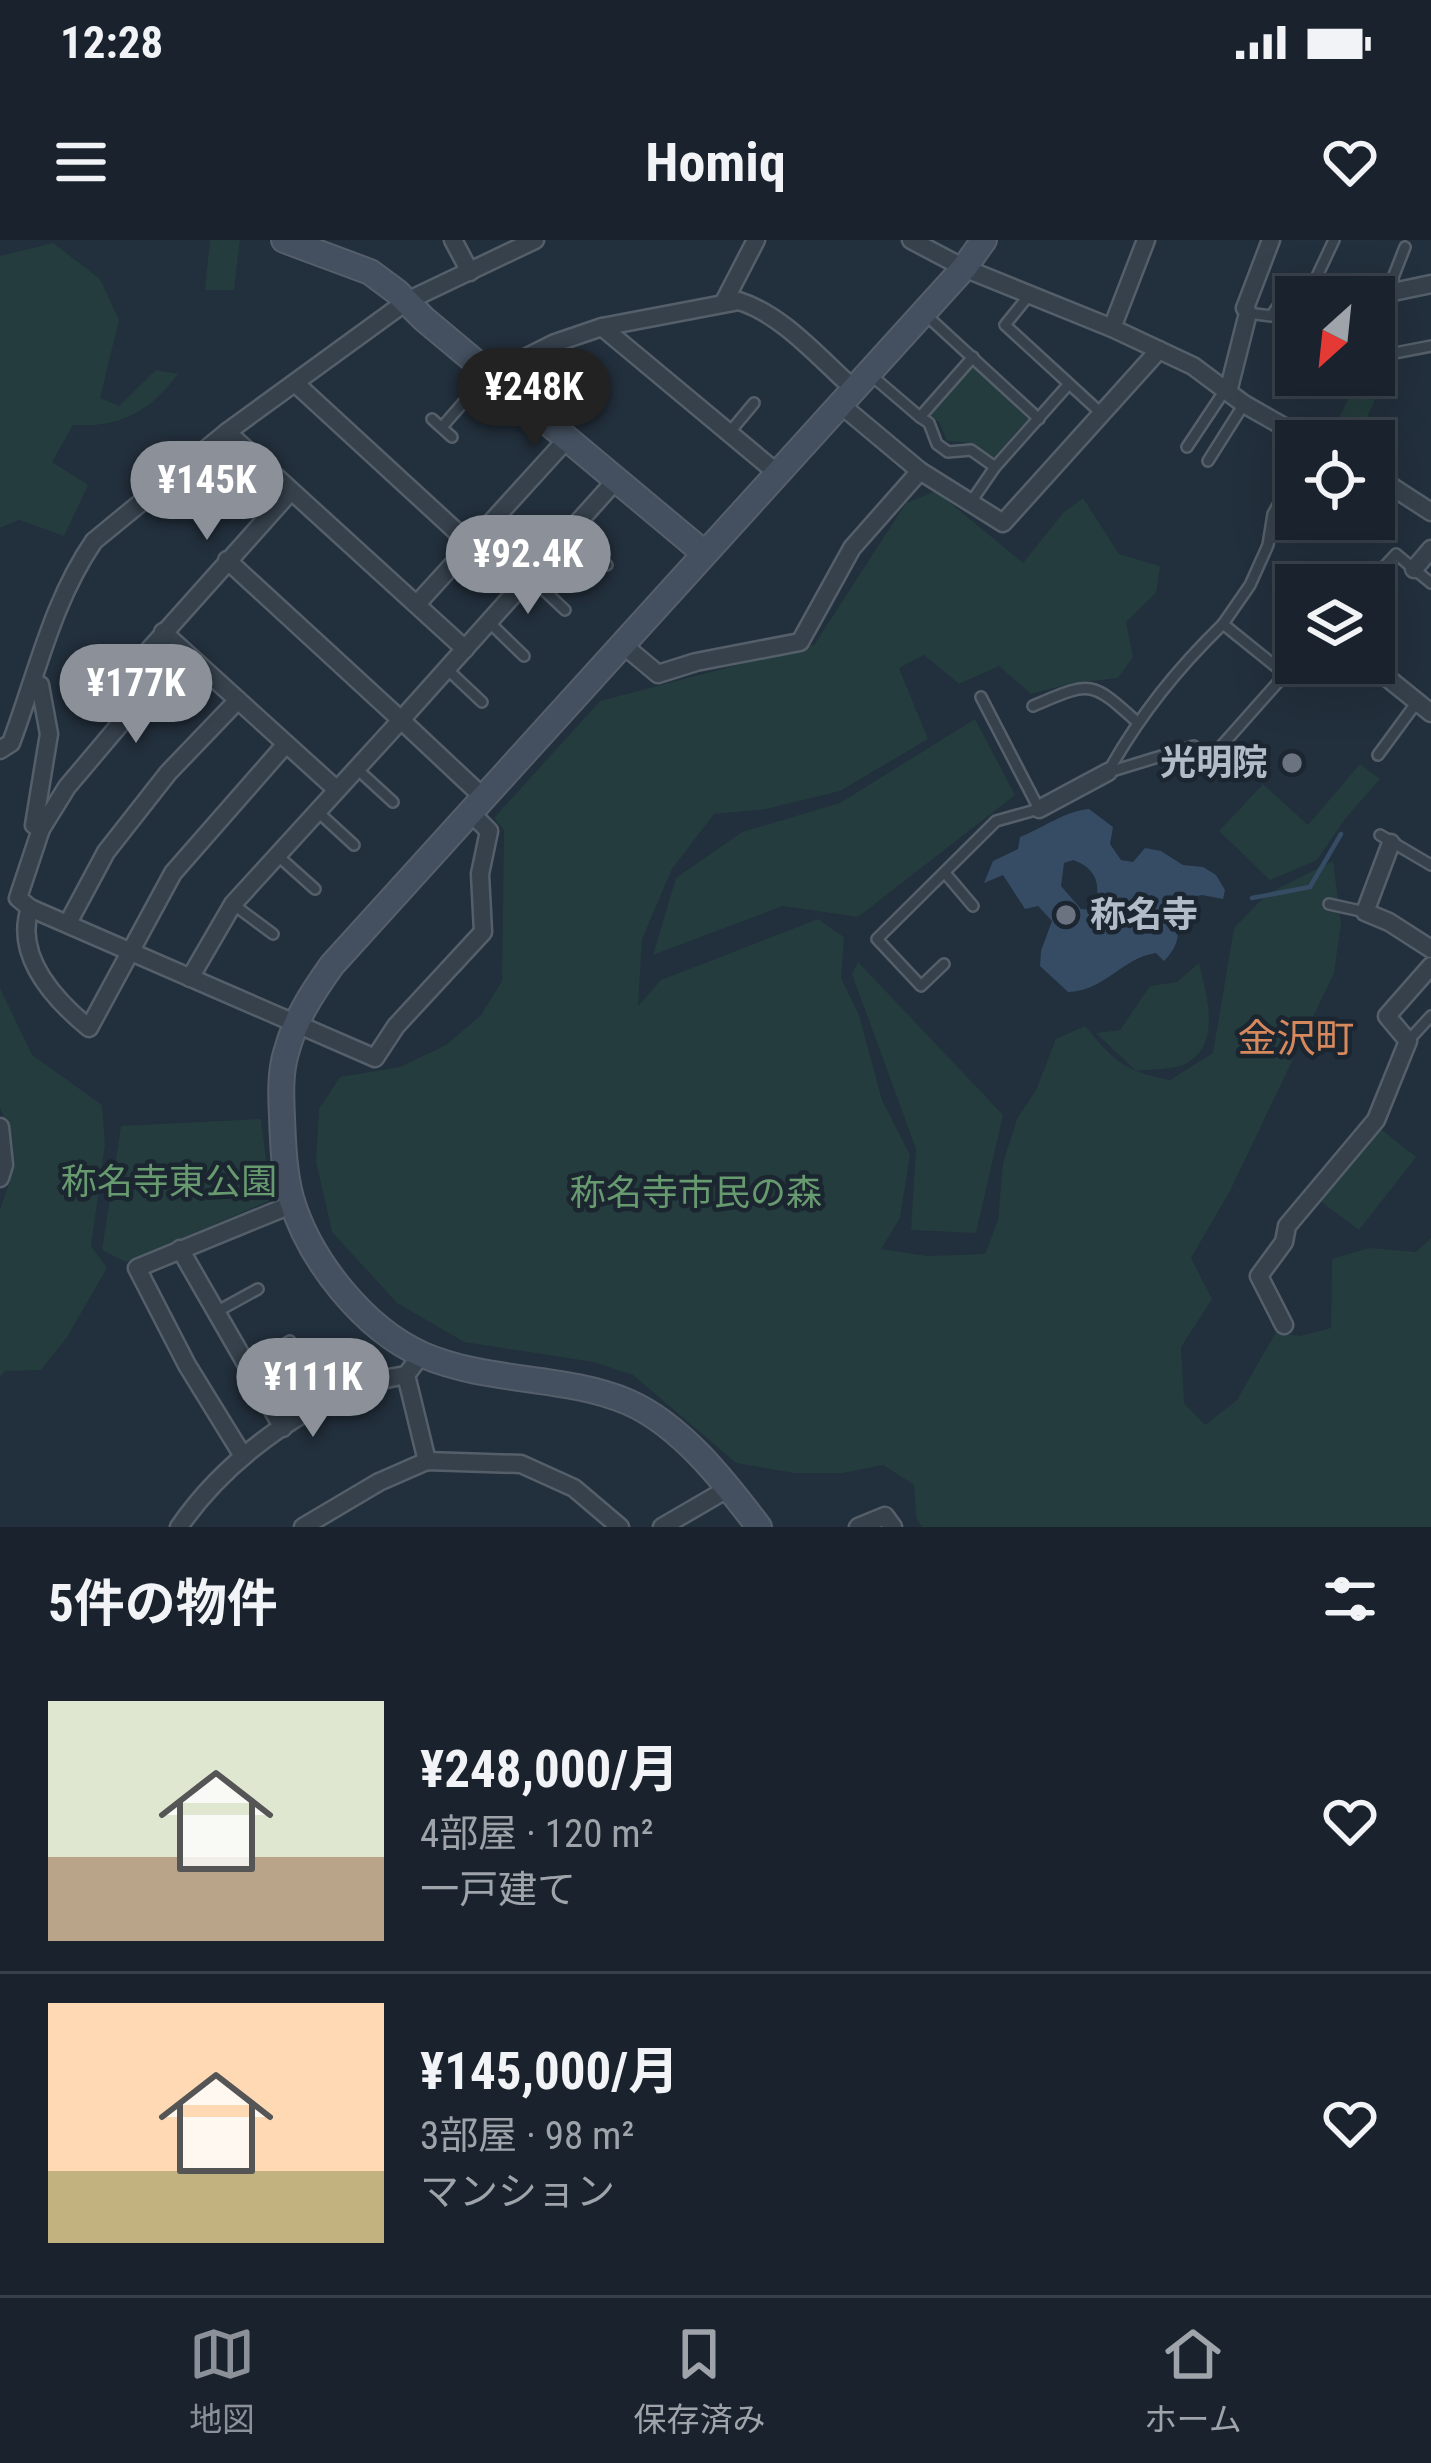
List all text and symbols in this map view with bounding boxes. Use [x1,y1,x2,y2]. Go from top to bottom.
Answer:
text: 12:28 [60,16,163,69]
icon: menu [48,129,114,195]
icon: heart [1317,129,1383,195]
text: Homiq [645,131,786,194]
north arrow [1275,276,1395,396]
map controls [1275,276,1395,684]
pin: ¥248K [450,348,618,450]
text: ¥248K [484,364,584,410]
button: locate [1275,420,1395,540]
pin: ¥145K [123,441,291,543]
text: ¥145K [157,457,257,503]
pin: ¥92.4K [430,515,626,617]
text: ¥92.4K [473,531,583,577]
button: layers [1275,564,1395,684]
pin: ¥177K [52,644,220,746]
text: ¥177K [86,660,186,706]
place label: 光明院 [1160,742,1268,784]
marker: 光明院 [1279,750,1305,776]
place label: 称名寺 [1090,894,1198,936]
marker: 称名寺 [1053,902,1079,928]
district label: 金沢町 [1237,1016,1355,1062]
park label: 称名寺東公園 [61,1161,277,1203]
park label: 称名寺市民の森 [570,1172,822,1214]
pin: ¥111K [229,1338,397,1440]
text: ¥111K [263,1354,363,1400]
icon: filters [1317,1566,1383,1632]
text: 5件の物件 [48,1574,278,1633]
text: ¥248,000/月 [420,1740,679,1799]
icon: home [144,1749,288,1893]
icon: heart [1317,1788,1383,1854]
text: 4部屋 · 120 m² [420,1811,654,1857]
text: 一戸建て [420,1867,576,1913]
text: ¥145,000/月 [420,2042,679,2101]
icon: home [144,2051,288,2195]
icon: heart [1317,2090,1383,2156]
text: 3部屋 · 98 m² [420,2113,634,2159]
text: マンション [420,2169,615,2215]
tab: 地図 [189,2321,255,2441]
tab: 保存済み [633,2321,765,2441]
tab: ホーム [1144,2321,1242,2441]

